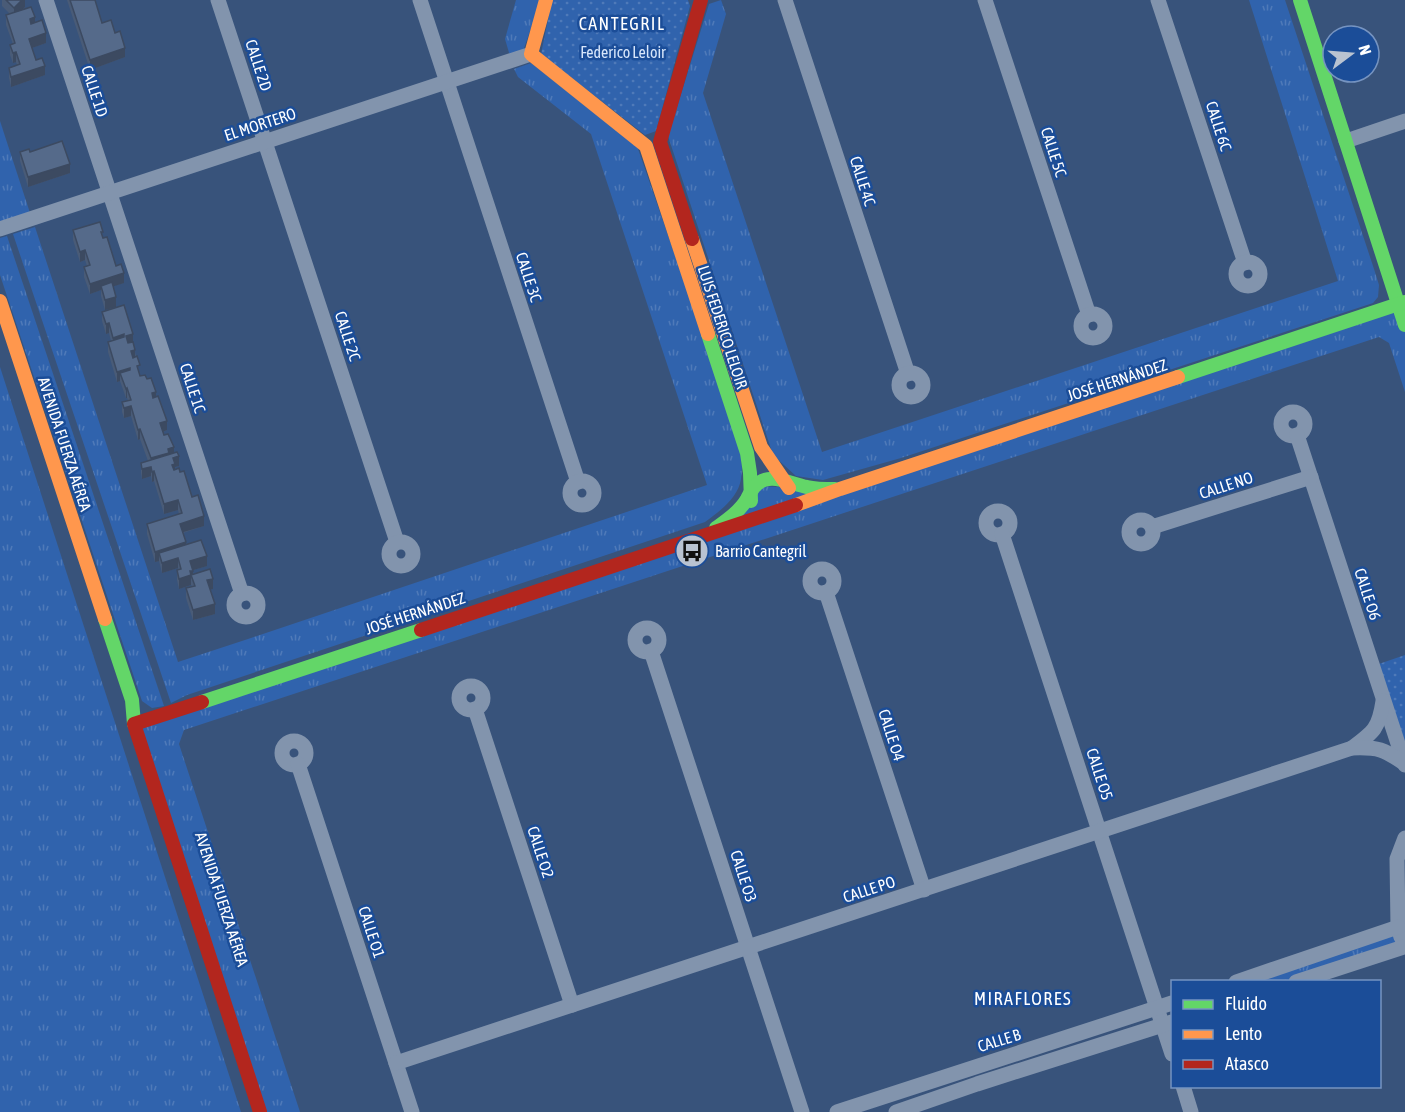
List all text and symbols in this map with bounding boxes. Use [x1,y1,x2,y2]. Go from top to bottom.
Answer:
district label: CANTEGRIL [579,13,665,34]
north arrow [1321,24,1381,84]
street label: CALLE 2D [242,37,276,93]
park label: Federico Leloir [580,43,666,61]
text: N [1355,43,1375,57]
street label: CALLE 1D [78,63,112,119]
street label: CALLE 6C [1203,99,1235,153]
street label: EL MORTERO [222,104,298,144]
street label: CALLE 5C [1038,125,1070,179]
street label: CALLE 4C [847,154,879,208]
street label: CALLE 3C [513,250,545,304]
street label: LUIS FEDERICO LELOIR [695,263,751,391]
street label: CALLE 2C [332,309,364,363]
street label: JOSÉ HERNÁNDEZ [1065,355,1169,405]
street label: CALLE 1C [177,361,209,415]
street label: AVENIDA FUERZA AÉREA [35,375,95,513]
street label: CALLE NO [1197,468,1255,502]
bus stop icon: Barrio Cantegril [674,533,710,569]
place label: Barrio Cantegril [715,542,807,561]
street label: CALLE O6 [1351,566,1385,622]
street label: JOSÉ HERNÁNDEZ [363,588,467,638]
street label: CALLE O4 [875,707,909,763]
street label: CALLE O5 [1083,746,1117,802]
street label: CALLE O2 [524,824,558,880]
street label: AVENIDA FUERZA AÉREA [192,830,252,968]
street label: CALLE O3 [727,848,761,904]
street label: CALLE PO [841,872,897,906]
street label: CALLE O1 [355,904,389,960]
legend [1171,980,1381,1088]
district label: MIRAFLORES [974,988,1072,1009]
text: Fluido [1225,993,1267,1014]
text: Lento [1225,1023,1262,1044]
street label: CALLE B [975,1025,1023,1055]
text: Atasco [1225,1053,1269,1074]

